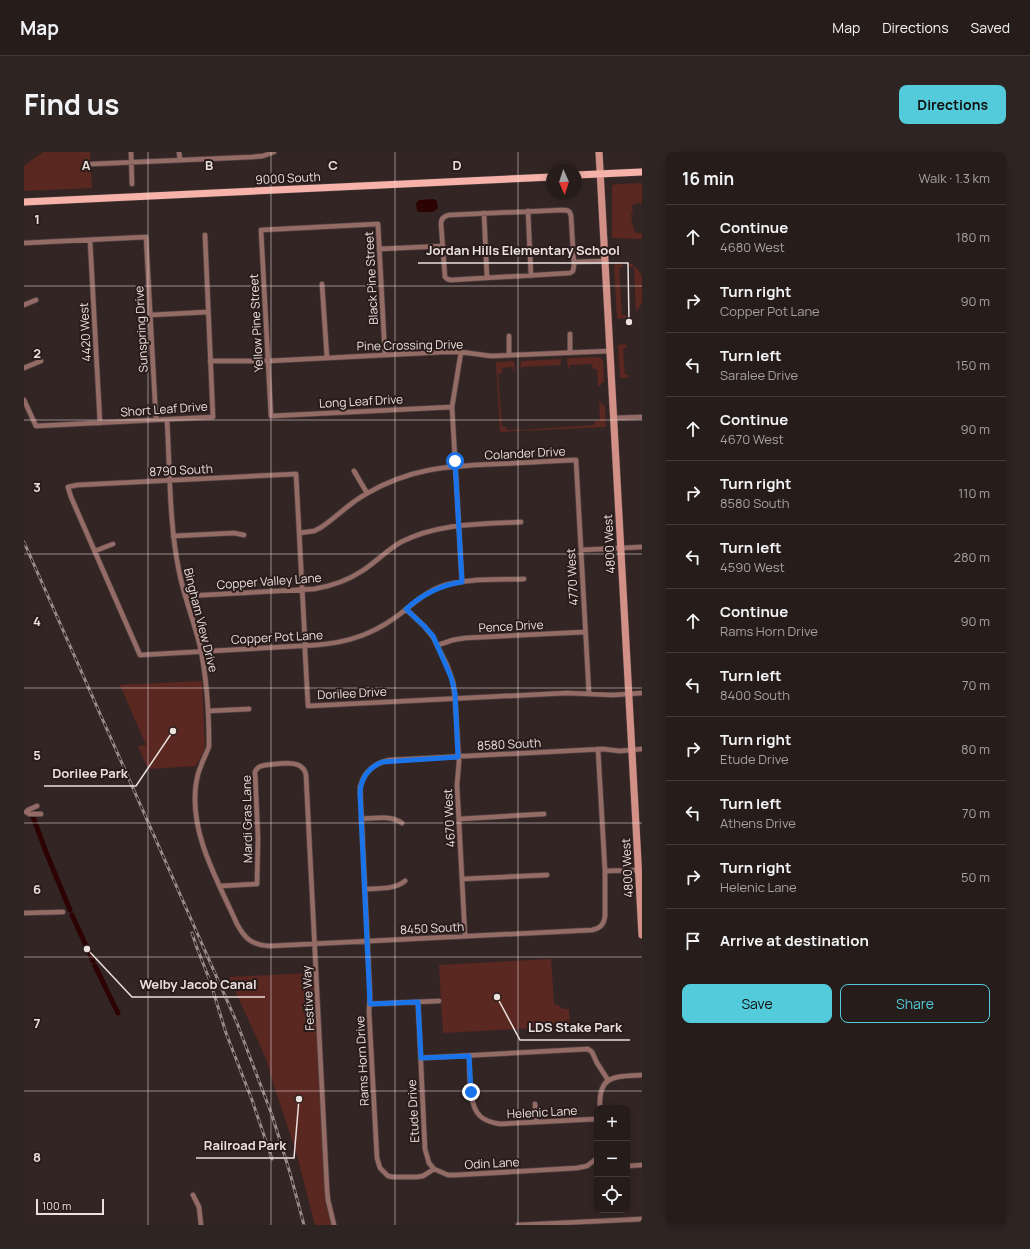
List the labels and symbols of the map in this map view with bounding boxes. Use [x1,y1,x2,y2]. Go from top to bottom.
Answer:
text: A [82,156,91,174]
text: B [205,156,213,174]
text: C [328,156,338,174]
text: D [452,156,462,174]
north arrow [546,164,582,200]
street label: 9000 South [255,168,321,188]
text: 1 [34,210,40,228]
street label: Black Pine Street [360,231,382,325]
callout: Jordan Hills Elementary School [418,238,628,263]
text: Jordan Hills Elementary School [426,241,620,259]
street label: Yellow Pine Street [245,273,267,373]
street label: Sunspring Drive [130,285,152,373]
street label: 4420 West [75,302,95,362]
street label: Pine Crossing Drive [357,336,463,354]
text: 2 [33,344,41,362]
street label: Long Leaf Drive [318,390,404,412]
street label: Short Leaf Drive [120,397,208,421]
street label: Colander Drive [484,442,566,464]
route start [446,452,464,470]
street label: 8790 South [149,460,213,480]
text: 3 [33,478,41,496]
street label: 4800 West [599,514,619,574]
street label: 4770 West [562,548,582,606]
street label: Bingham View Drive [180,566,222,674]
street label: Copper Valley Lane [216,569,322,593]
text: 4 [33,612,41,630]
street label: Pence Drive [478,616,544,636]
street label: Copper Pot Lane [231,626,323,648]
street label: Dorilee Drive [317,683,387,703]
street label: 8580 South [477,734,541,754]
text: 5 [33,746,41,764]
callout: Dorilee Park [44,761,136,786]
text: Dorilee Park [52,764,129,782]
street label: Mardi Gras Lane [238,775,256,863]
street label: 4670 West [439,788,459,848]
street label: 4800 West [617,838,637,898]
text: 6 [33,880,41,898]
street label: 8450 South [399,918,465,938]
street label: Festive Way [298,964,318,1031]
callout: Welby Jacob Canal [132,972,265,997]
text: Welby Jacob Canal [139,975,257,993]
text: 7 [34,1014,41,1032]
street label: Rams Horn Drive [351,1015,373,1107]
callout: LDS Stake Park [520,1015,630,1040]
text: LDS Stake Park [528,1018,623,1036]
street label: Etude Drive [403,1079,423,1143]
route end [462,1083,480,1101]
street label: Helenic Lane [506,1102,578,1122]
callout: Railroad Park [196,1133,294,1158]
text: Railroad Park [204,1136,287,1154]
text: 8 [33,1148,41,1166]
street label: Odin Lane [464,1153,520,1173]
scale bar [36,1197,104,1216]

